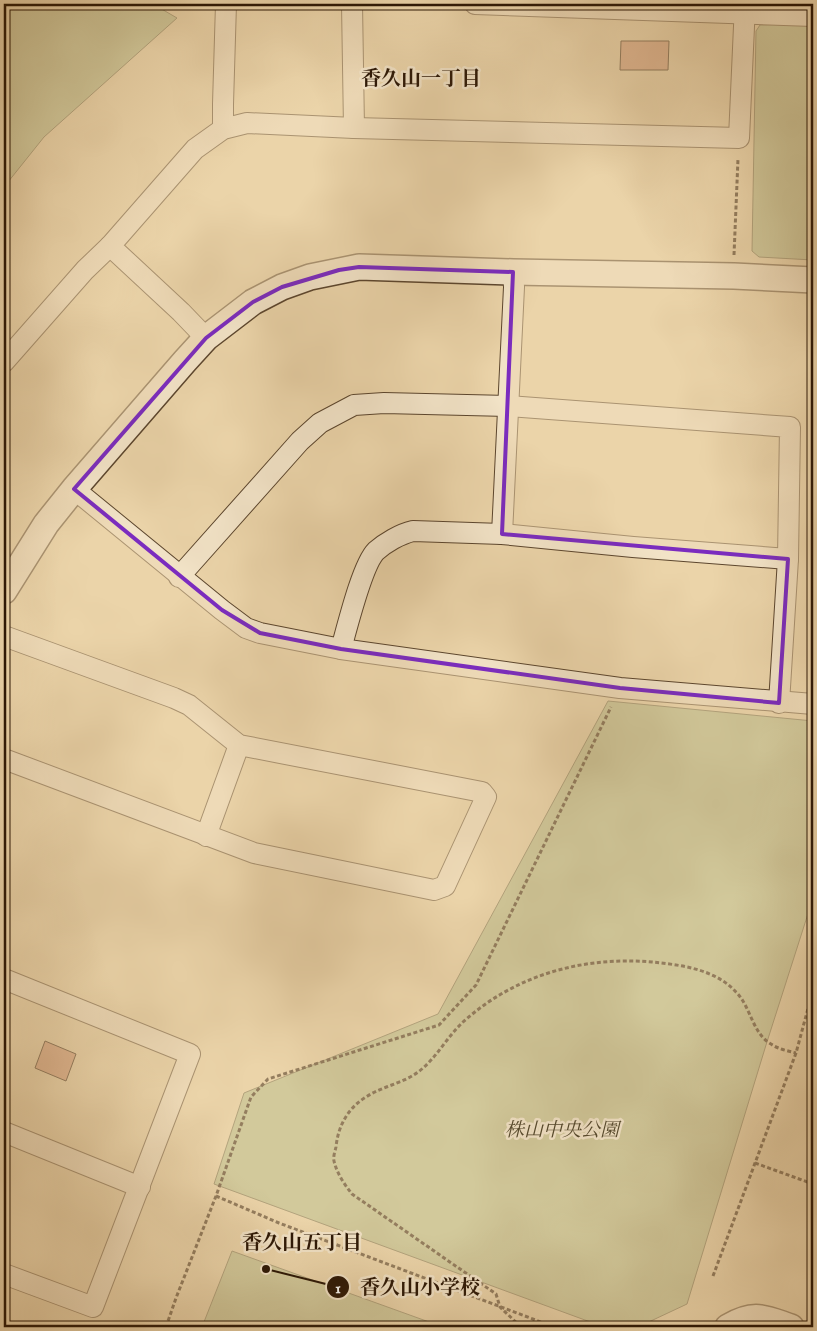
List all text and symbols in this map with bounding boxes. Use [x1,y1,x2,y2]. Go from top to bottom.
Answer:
district label: 香久山一丁目 [361,67,481,92]
park label: 株山中央公園 [505,1119,622,1143]
district label: 香久山五丁目 [242,1231,362,1256]
callout: 香久山小学校 [325,1270,490,1305]
text: 香久山小学校 [360,1276,480,1301]
text: 1 [335,1279,341,1298]

